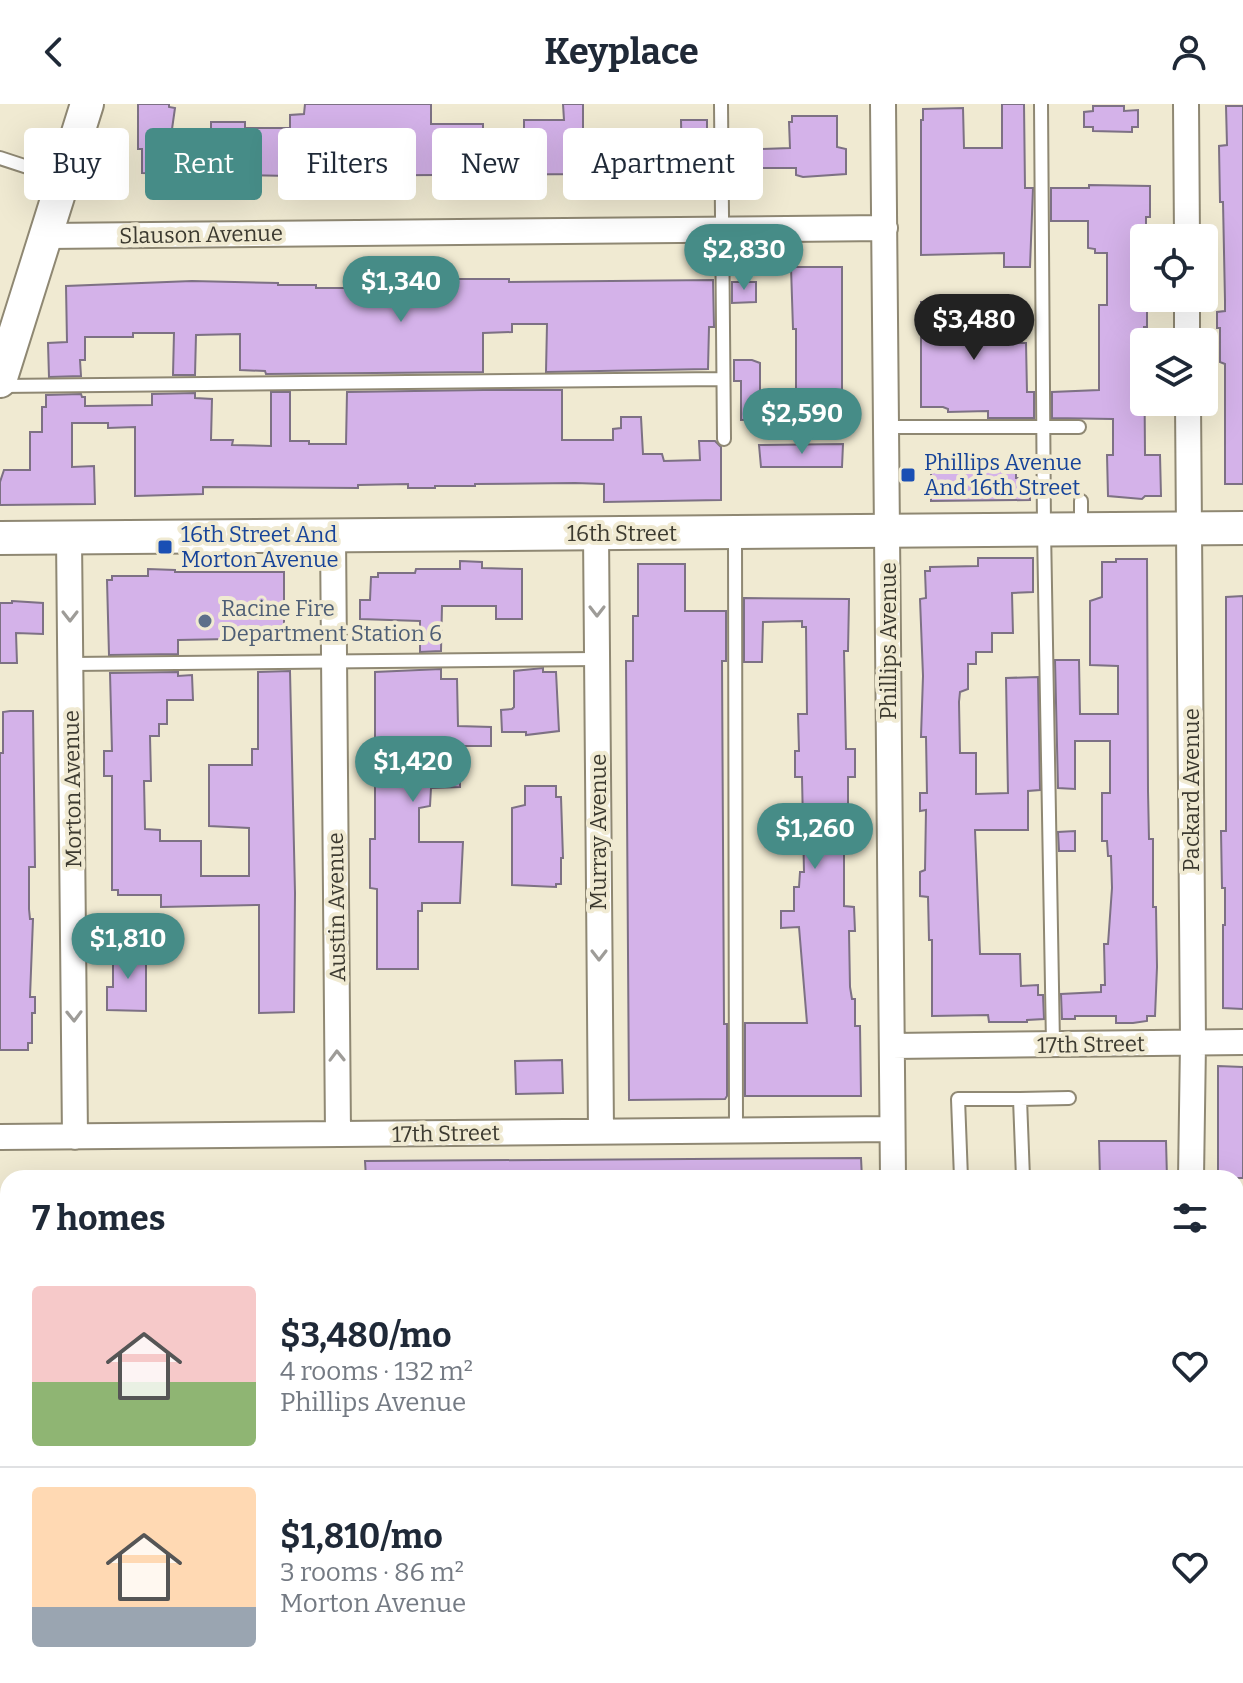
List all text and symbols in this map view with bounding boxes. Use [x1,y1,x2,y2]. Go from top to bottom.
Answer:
icon: back [32,30,76,74]
text: Keyplace [544,30,699,74]
icon: person [1167,30,1211,74]
chip: Buy [24,128,129,200]
chip: Rent [145,128,262,200]
chip: Filters [278,128,416,200]
chip: New [432,128,547,200]
chip: Apartment [563,128,763,200]
street label: Slauson Avenue [119,220,283,249]
pin: $2,830 [679,224,809,292]
map controls [1130,224,1218,416]
button: locate [1130,224,1218,312]
text: $2,830 [702,234,786,265]
pin: $1,340 [336,256,466,324]
text: $1,340 [361,266,441,297]
pin: $3,480 [909,294,1039,362]
text: $3,480 [932,304,1016,335]
button: layers [1130,328,1218,416]
pin: $2,590 [737,388,867,456]
text: $2,590 [761,398,843,429]
place label: Phillips Avenue And 16th Street [924,449,1082,501]
marker: Phillips Avenue And 16th Street [899,466,917,484]
street label: 16th Street [567,520,677,547]
place label: 16th Street And Morton Avenue [181,521,339,573]
marker: 16th Street And Morton Avenue [156,538,174,556]
street label: Phillips Avenue [875,562,902,720]
place label: Racine Fire Department Station 6 [221,595,442,647]
one-way arrow [588,605,605,618]
one-way arrow [61,610,79,623]
marker: Racine Fire Department Station 6 [196,612,214,630]
street label: Packard Avenue [1178,708,1205,872]
street label: Morton Avenue [58,710,87,868]
pin: $1,420 [348,736,478,804]
text: $1,420 [373,746,453,777]
street label: Murray Avenue [585,754,612,910]
pin: $1,260 [750,803,880,871]
text: $1,260 [775,813,855,844]
street label: Austin Avenue [322,832,351,982]
pin: $1,810 [63,913,193,981]
text: $1,810 [90,923,166,954]
one-way arrow [590,949,608,962]
one-way arrow [65,1010,82,1023]
street label: 17th Street [1037,1030,1145,1059]
one-way arrow [328,1049,346,1062]
street label: 17th Street [392,1119,500,1148]
icon: filters [1168,1196,1212,1240]
text: 7 homes [32,1198,165,1239]
text: $3,480/mo [280,1315,452,1356]
icon: home [96,1318,192,1414]
icon: heart [1168,1344,1212,1388]
text: 4 rooms · 132 m² [280,1356,473,1387]
text: Phillips Avenue [280,1387,466,1418]
text: $1,810/mo [280,1516,443,1557]
icon: home [96,1519,192,1615]
icon: heart [1168,1545,1212,1589]
text: 3 rooms · 86 m² [280,1557,464,1588]
text: Morton Avenue [280,1588,466,1619]

